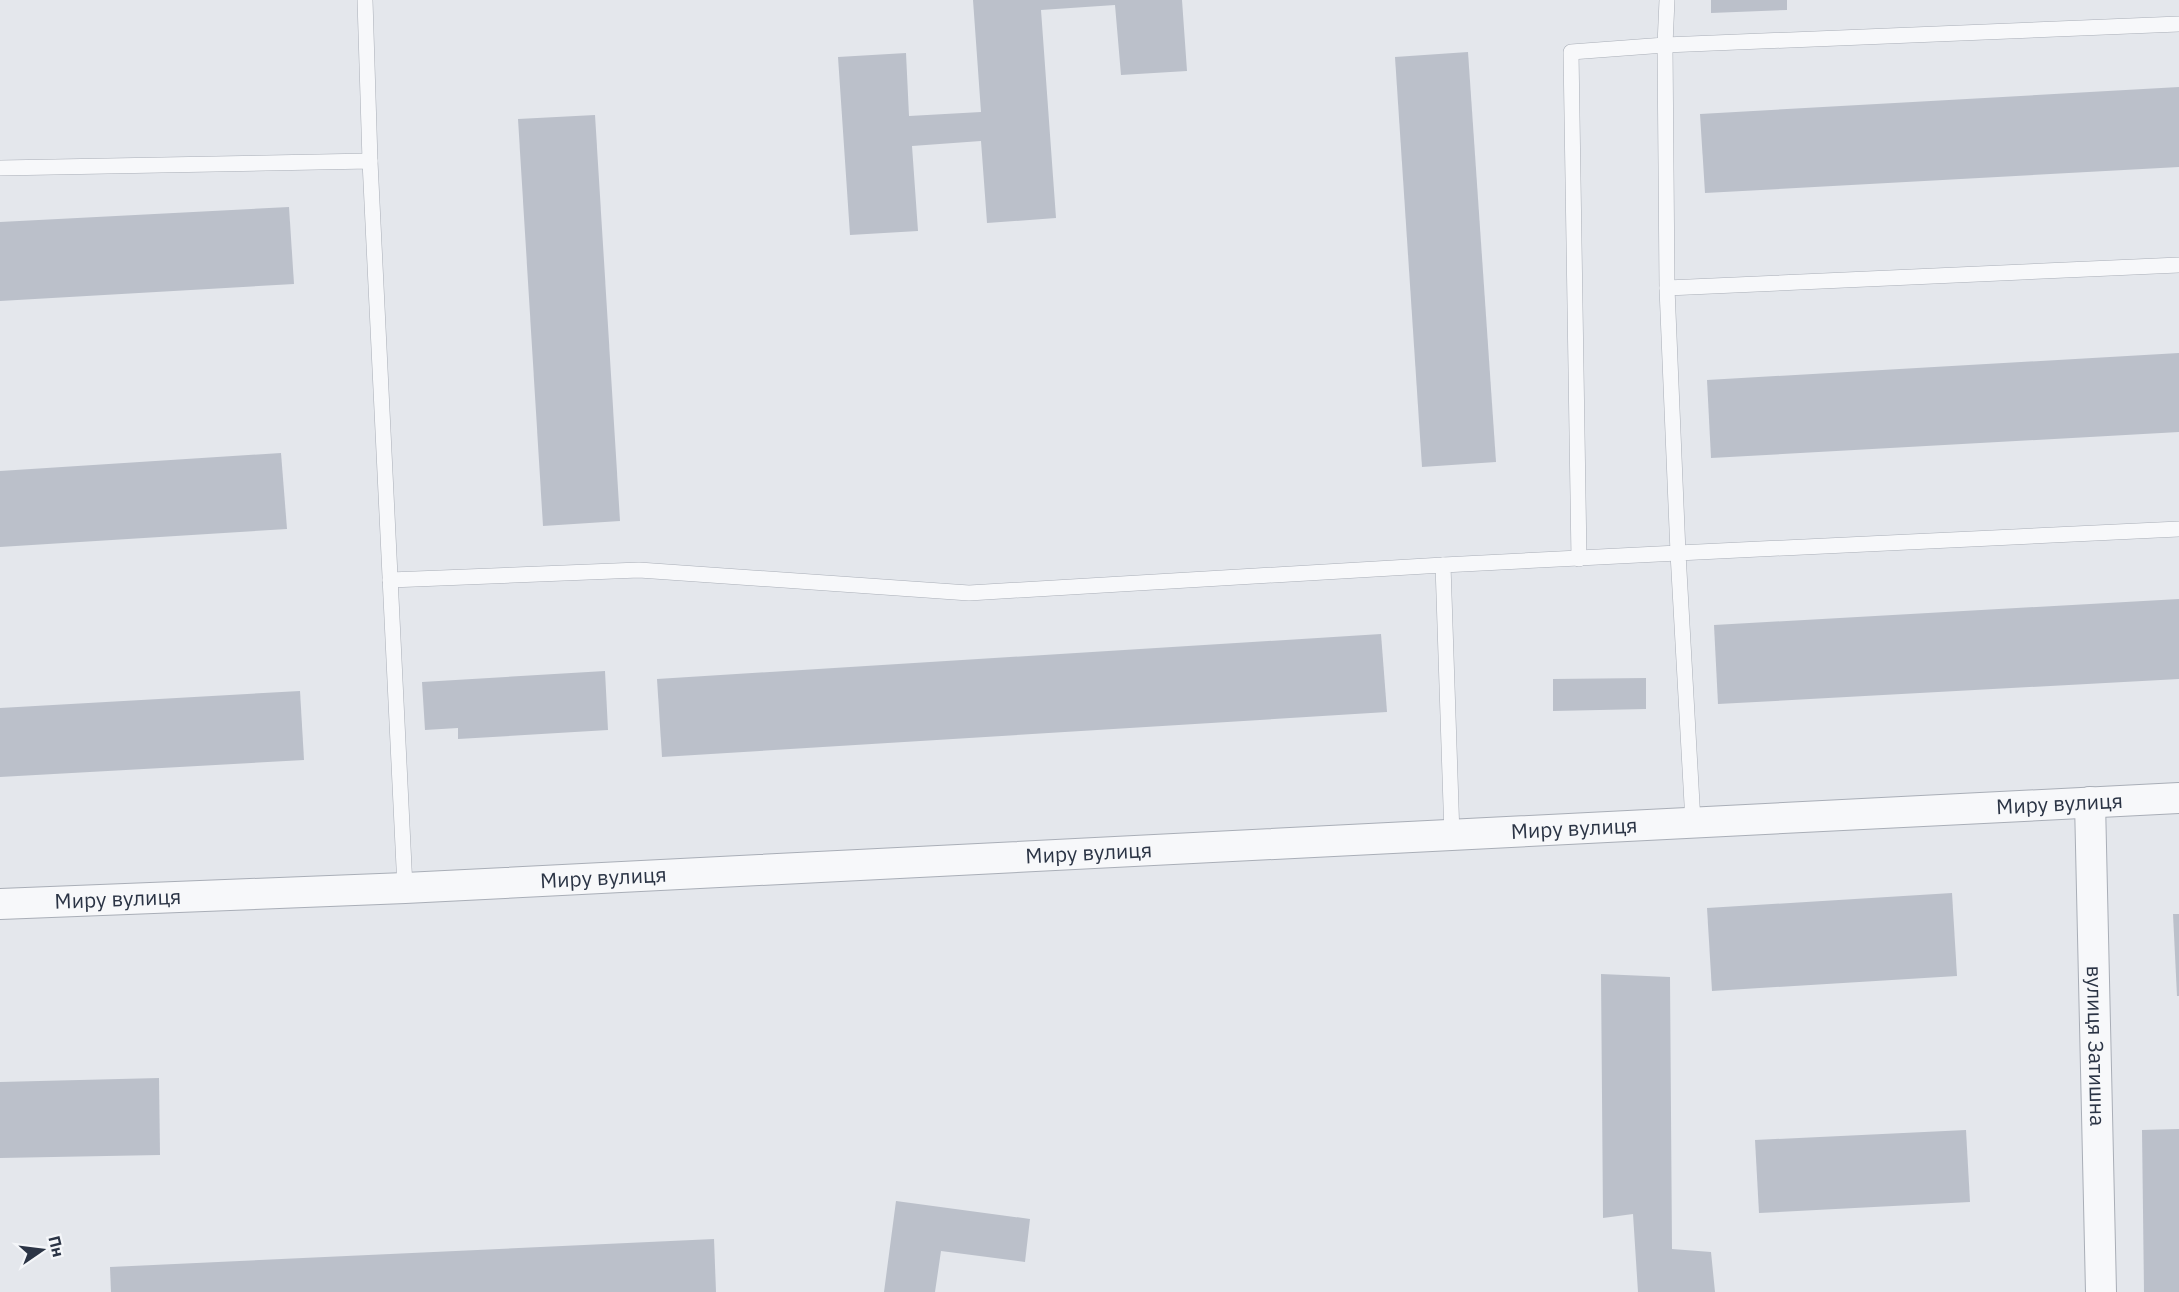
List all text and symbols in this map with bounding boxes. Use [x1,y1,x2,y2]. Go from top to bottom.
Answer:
street label: Миру вулиця [1995,786,2124,820]
street label: Миру вулиця [1510,810,1638,845]
street label: Миру вулиця [1025,835,1153,870]
street label: Миру вулиця [539,860,667,894]
street label: Миру вулиця [54,882,182,915]
street label: вулиця Затишна [2081,965,2112,1127]
north arrow [12,1220,72,1280]
text: Пн [44,1234,69,1259]

